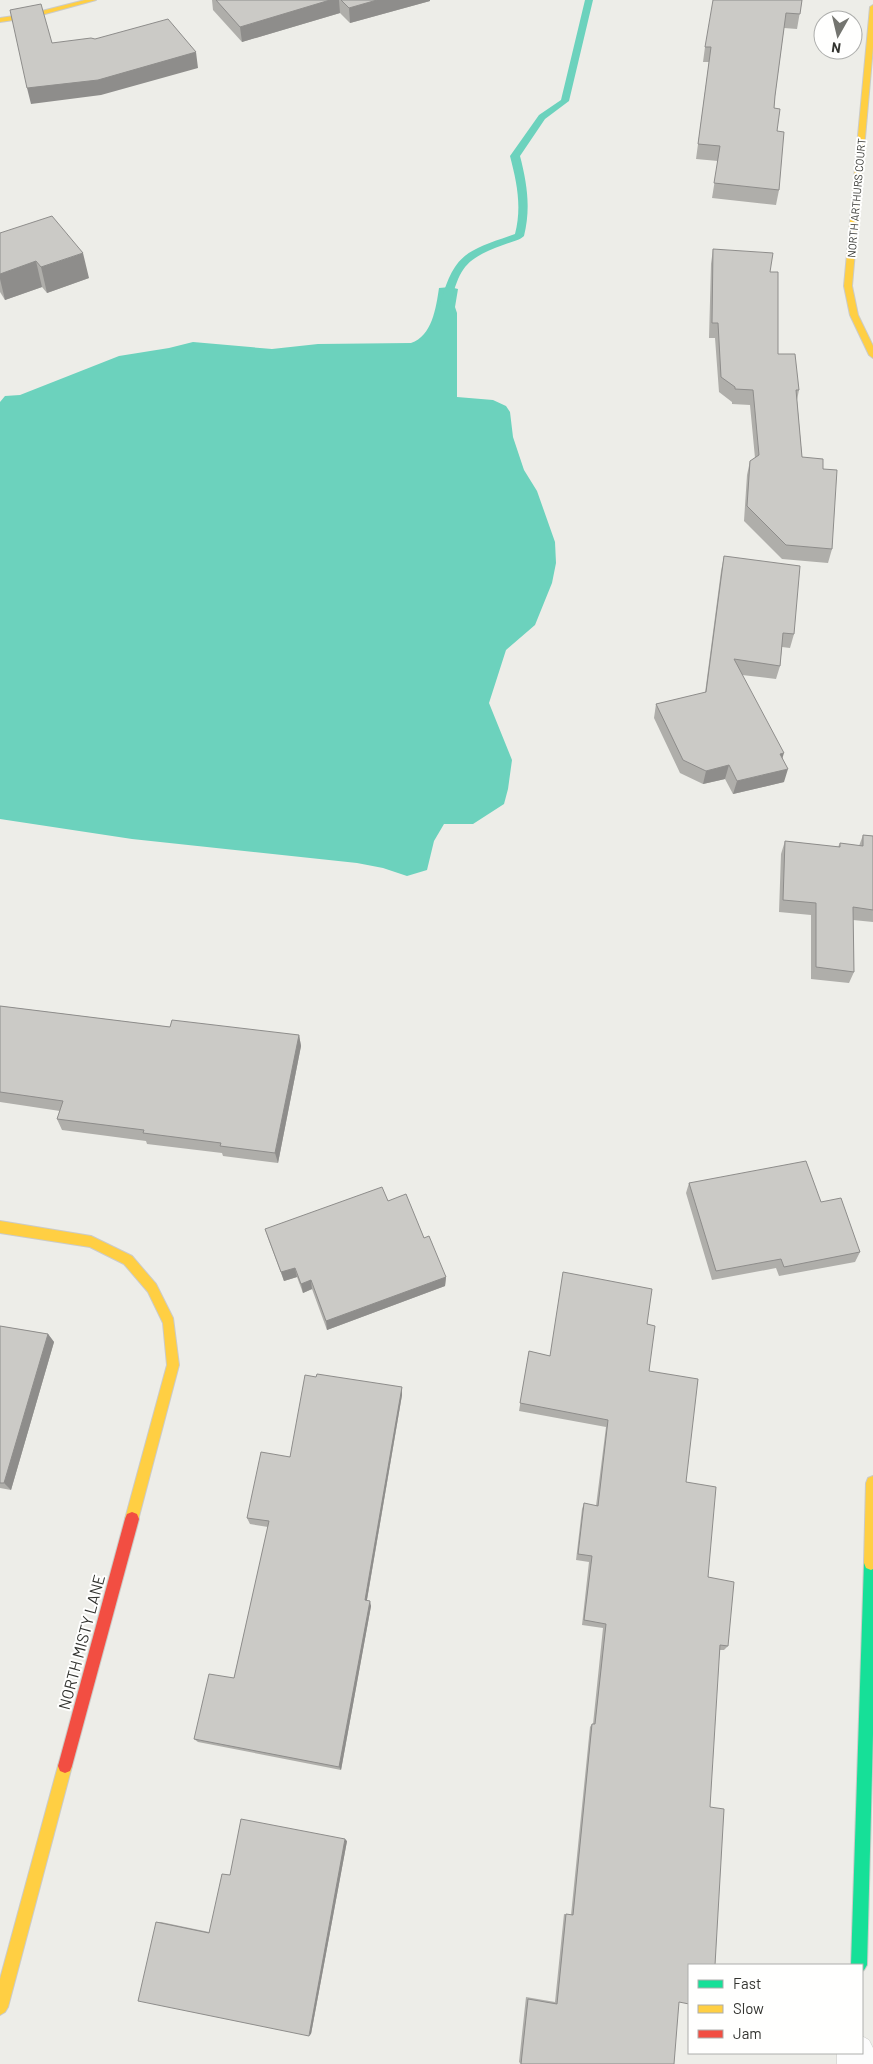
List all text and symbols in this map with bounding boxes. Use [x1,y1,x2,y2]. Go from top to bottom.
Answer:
north arrow [813,10,863,60]
text: N [830,39,842,57]
street label: NORTH ARTHURS COURT [844,138,868,258]
street label: NORTH MISTY LANE [54,1572,108,1712]
legend [688,1964,863,2054]
text: Fast [733,1974,761,1992]
text: Slow [733,1999,764,2017]
text: Jam [733,2024,762,2042]

